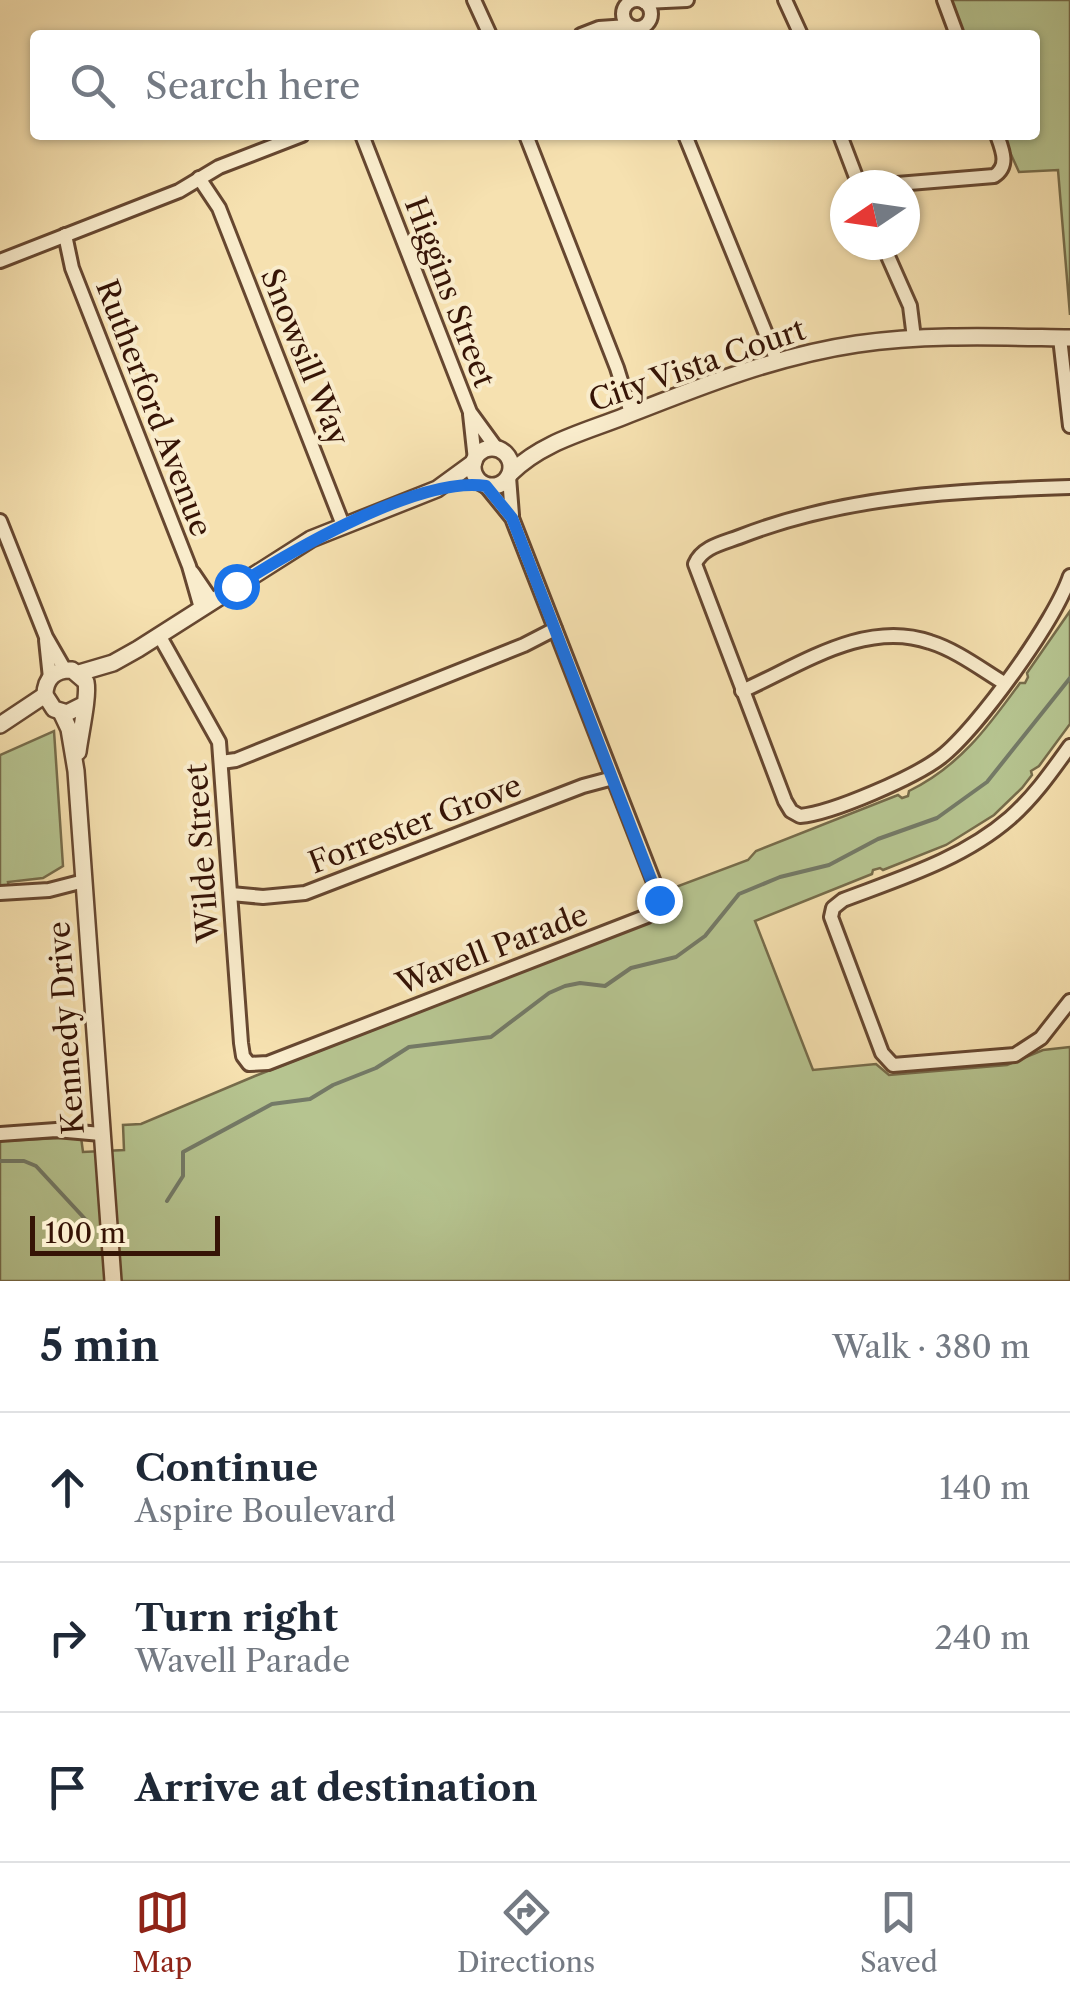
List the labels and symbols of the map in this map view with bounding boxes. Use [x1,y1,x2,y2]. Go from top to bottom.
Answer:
north arrow [830,170,920,260]
street label: Higgins Street [397,192,503,393]
street label: Snowsill Way [253,263,357,451]
street label: Rutherford Avenue [88,274,220,542]
street label: City Vista Court [584,311,810,419]
route start [214,564,260,610]
street label: Wilde Street [177,762,227,945]
street label: Forrester Grove [303,766,527,882]
route end [637,878,683,924]
street label: Wavell Parade [390,896,593,1003]
street label: Kennedy Drive [40,920,92,1136]
scale bar [30,1211,220,1256]

